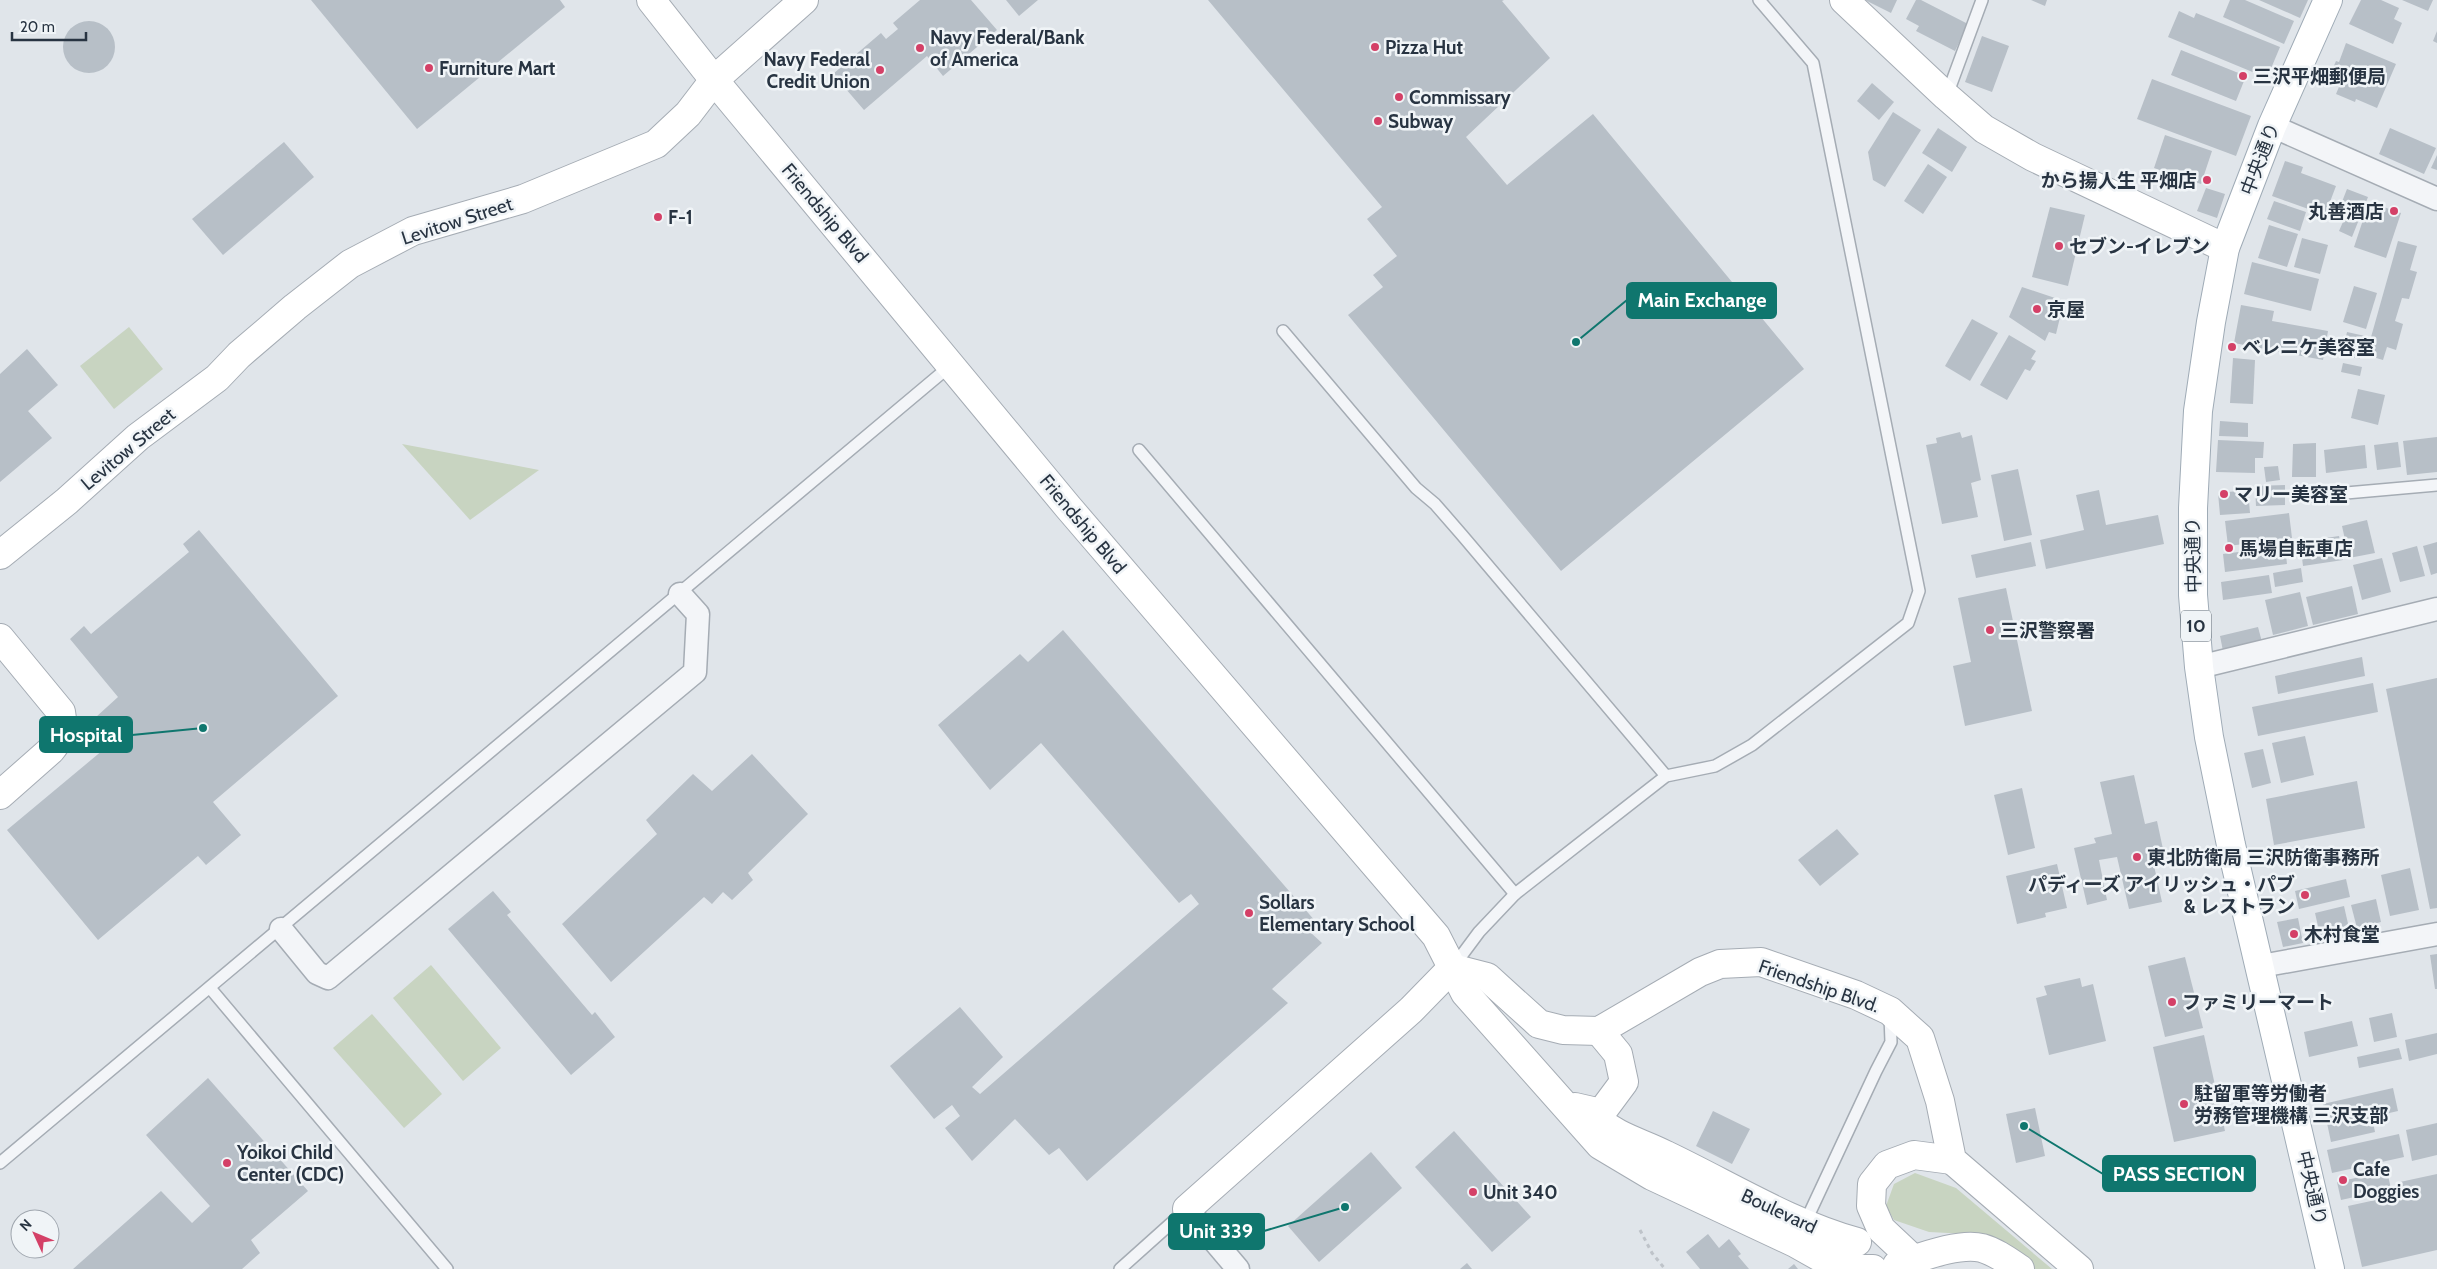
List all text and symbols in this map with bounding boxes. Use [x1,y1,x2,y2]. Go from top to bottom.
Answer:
scale bar [12,10,86,42]
text: 20 m [20,18,55,36]
place label: Navy Federal/Bank of America [930,26,1085,71]
place label: Pizza Hut [1385,36,1464,59]
marker: Pizza Hut [1369,41,1381,53]
marker: Navy Federal/Bank of America [914,42,926,54]
place label: Navy Federal Credit Union [763,48,870,93]
place label: Furniture Mart [439,57,556,80]
marker: Furniture Mart [423,62,435,74]
marker: Navy Federal Credit Union [874,64,886,76]
place label: 三沢平畑郵便局 [2253,65,2386,88]
marker: 三沢平畑郵便局 [2237,70,2249,82]
place label: Commissary [1409,86,1512,109]
marker: Commissary [1393,91,1405,103]
place label: Subway [1388,110,1454,133]
marker: Subway [1372,115,1384,127]
street label: 中央通り [2236,119,2284,199]
street label: Friendship Blvd [777,159,873,267]
place label: から揚人生 平畑店 [2041,169,2197,192]
marker: から揚人生 平畑店 [2201,174,2213,186]
street label: Levitow Street [398,192,516,250]
place label: 丸善酒店 [2308,200,2384,223]
marker: 丸善酒店 [2388,205,2400,217]
place label: F-1 [668,206,693,229]
marker: F-1 [652,211,664,223]
place label: セブン-イレブン [2069,235,2210,258]
marker: セブン-イレブン [2053,240,2065,252]
callout: Main Exchange [1627,283,1776,318]
text: Main Exchange [1637,288,1767,312]
place label: 京屋 [2047,298,2085,321]
marker: 京屋 [2031,303,2043,315]
place label: ベレニケ美容室 [2242,336,2375,359]
marker: ベレニケ美容室 [2226,341,2238,353]
street label: Levitow Street [76,403,180,495]
street label: Friendship Blvd [1035,470,1131,578]
place label: マリー美容室 [2234,483,2348,506]
marker: マリー美容室 [2218,488,2230,500]
street label: 中央通り [2181,517,2205,593]
place label: 馬場自転車店 [2239,537,2353,560]
marker: 馬場自転車店 [2223,542,2235,554]
road number: 10 [2181,610,2211,642]
place label: 三沢警察署 [2000,619,2095,642]
marker: 三沢警察署 [1984,624,1996,636]
callout: Hospital [40,717,132,752]
text: Hospital [50,723,122,747]
place label: 東北防衛局 三沢防衛事務所 [2147,846,2379,869]
marker: 東北防衛局 三沢防衛事務所 [2131,851,2143,863]
place label: パディーズ アイリッシュ・パブ & レストラン [2028,873,2295,918]
marker: パディーズ アイリッシュ・パブ & レストラン [2299,889,2311,901]
place label: Sollars Elementary School [1259,891,1415,936]
marker: Sollars Elementary School [1243,907,1255,919]
place label: 木村食堂 [2304,923,2380,946]
marker: 木村食堂 [2288,928,2300,940]
street label: Friendship Blvd. [1756,955,1882,1017]
place label: ファミリーマート [2182,991,2334,1014]
marker: ファミリーマート [2166,996,2178,1008]
place label: 駐留軍等労働者 労務管理機構 三沢支部 [2194,1082,2388,1127]
marker: 駐留軍等労働者 労務管理機構 三沢支部 [2178,1098,2190,1110]
place label: Yoikoi Child Center (CDC) [236,1141,344,1186]
street label: 中央通り [2292,1148,2332,1228]
callout: PASS SECTION [2103,1156,2255,1191]
marker: Yoikoi Child Center (CDC) [221,1157,233,1169]
place label: Cafe Doggies [2353,1158,2419,1203]
text: PASS SECTION [2113,1162,2245,1186]
marker: Cafe Doggies [2337,1174,2349,1186]
place label: Unit 340 [1483,1181,1558,1204]
street label: Boulevard [1738,1184,1820,1238]
marker: Unit 340 [1467,1186,1479,1198]
north arrow [10,1209,60,1259]
callout: Unit 339 [1169,1214,1264,1249]
text: N [16,1215,36,1235]
text: Unit 339 [1179,1219,1253,1243]

